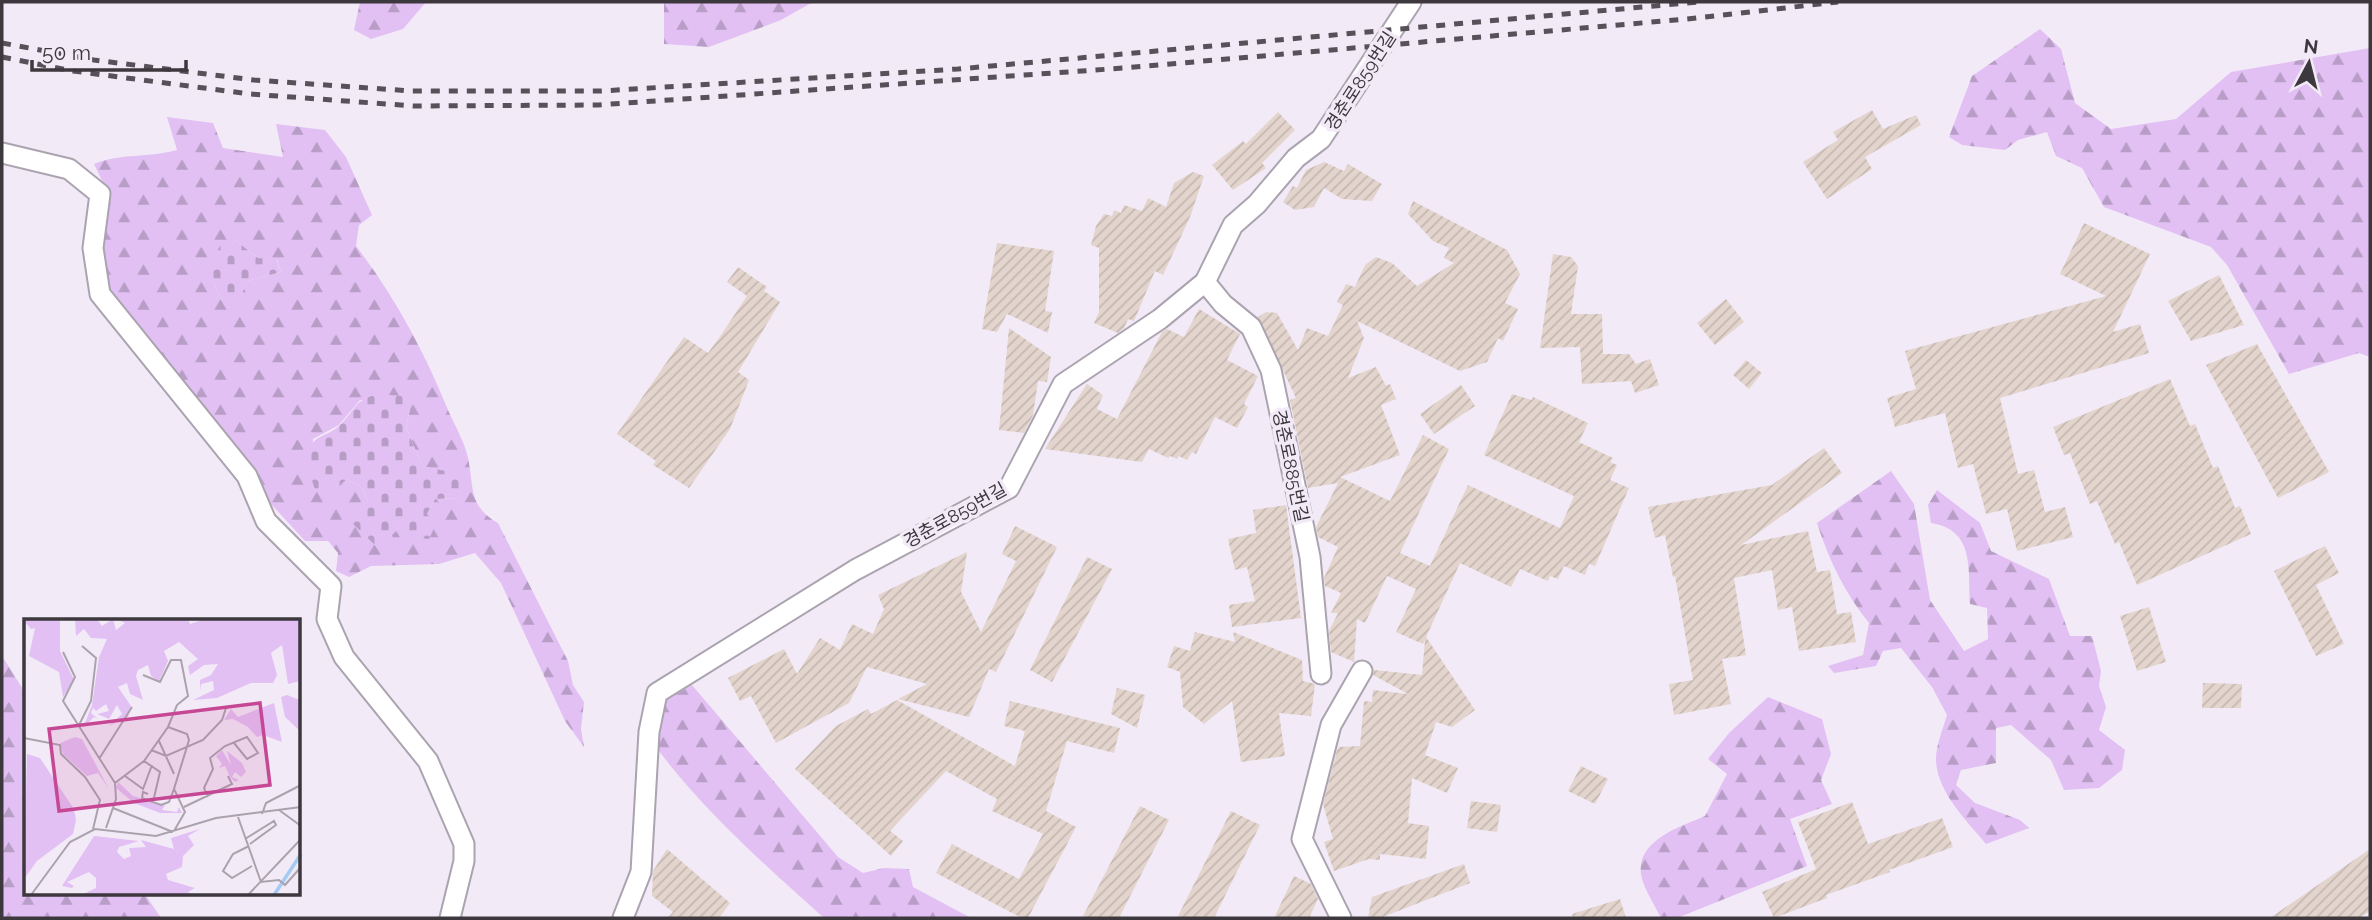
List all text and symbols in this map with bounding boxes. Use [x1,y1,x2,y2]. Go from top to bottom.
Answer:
scale bar [32,28,186,72]
street label: 경춘로859번길 [1320,28,1400,134]
north arrow [2274,28,2344,98]
text: N [2303,34,2320,58]
text: 50 m [42,40,91,65]
street label: 경춘로885번길 [1269,408,1313,524]
street label: 경춘로859번길 [900,478,1010,552]
inset map [24,619,301,895]

